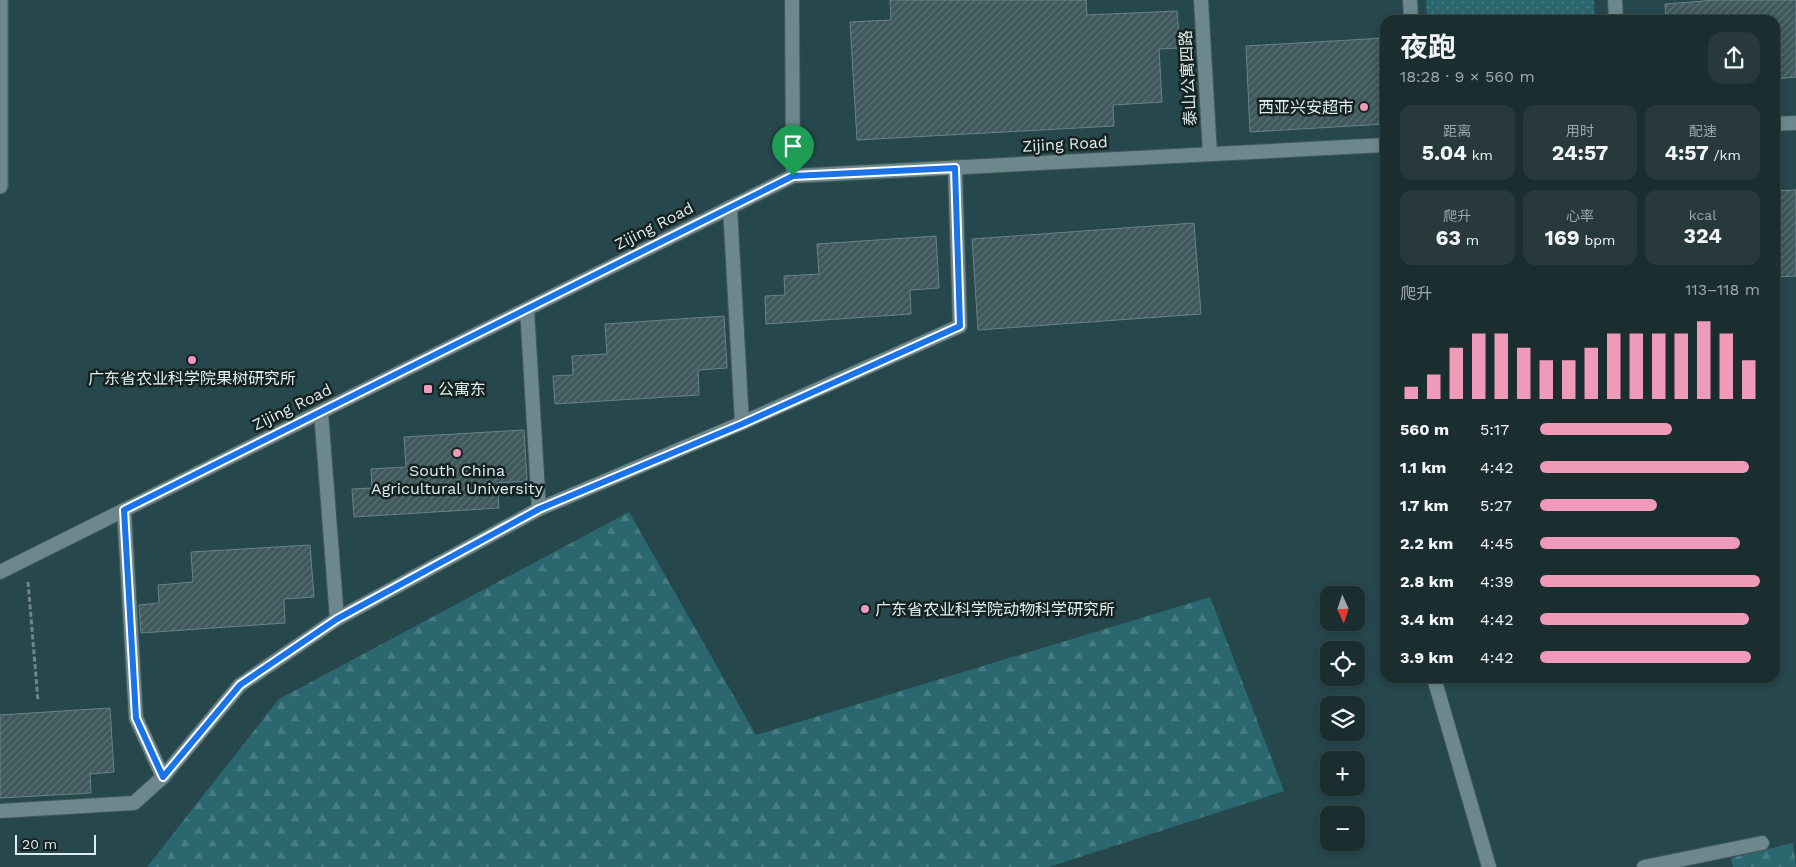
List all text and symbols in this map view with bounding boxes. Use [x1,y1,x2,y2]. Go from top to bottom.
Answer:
street label: 泰山公寓四路 [1176,30,1200,126]
text: 夜跑 [1400,31,1456,64]
button: share [1708,32,1760,84]
text: 18:28 · 9 × 560 m [1400,67,1535,86]
place label: 西亚兴安超市 [1258,98,1354,117]
marker: 西亚兴安超市 [1358,101,1370,113]
text: 距离 [1443,123,1471,139]
text: 用时 [1566,123,1594,139]
text: 配速 [1689,123,1717,139]
pin [772,125,814,176]
icon: arrive [779,132,807,160]
street label: Zijing Road [1022,132,1108,156]
text: 5.04 [1422,140,1467,165]
text: 24:57 [1552,140,1608,165]
text: 4:57 [1664,140,1709,165]
text: km [1467,147,1493,163]
text: /km [1709,147,1741,163]
street label: Zijing Road [611,198,697,254]
text: kcal [1689,207,1717,223]
text: 爬升 [1443,208,1471,224]
text: 心率 [1566,208,1594,224]
text: 324 [1684,223,1722,248]
text: 63 [1436,225,1461,250]
text: 169 [1545,225,1580,250]
text: m [1461,232,1479,248]
text: bpm [1580,232,1615,248]
text: 113–118 m [1685,280,1760,299]
text: 爬升 [1400,284,1432,303]
marker: 广东省农业科学院果树研究所 [186,354,198,366]
place label: 广东省农业科学院果树研究所 [88,369,296,388]
street label: Zijing Road [249,380,335,434]
place label: 公寓东 [438,380,486,399]
marker: 公寓东 [422,383,434,395]
text: 560 m [1400,420,1449,439]
text: 5:17 [1480,420,1509,439]
marker: South China Agricultural University [451,447,463,459]
text: 1.1 km [1400,458,1446,477]
text: 4:42 [1480,458,1514,477]
place label: South China Agricultural University [371,461,544,498]
text: 1.7 km [1400,496,1449,515]
text: 5:27 [1480,496,1512,515]
text: 2.2 km [1400,534,1453,553]
text: 4:45 [1480,534,1514,553]
text: 2.8 km [1400,572,1454,591]
text: 4:39 [1480,572,1514,591]
north arrow [1320,586,1365,631]
map controls [1320,586,1365,851]
place label: 广东省农业科学院动物科学研究所 [875,600,1115,619]
marker: 广东省农业科学院动物科学研究所 [859,603,871,615]
text: 3.4 km [1400,610,1454,629]
text: 4:42 [1480,610,1514,629]
button: locate [1320,641,1365,686]
text: 3.9 km [1400,648,1454,667]
text: 4:42 [1480,648,1514,667]
button: layers [1320,696,1365,741]
button: + [1320,751,1365,796]
button: − [1320,806,1365,851]
scale bar [15,832,96,855]
text: 20 m [22,836,57,852]

